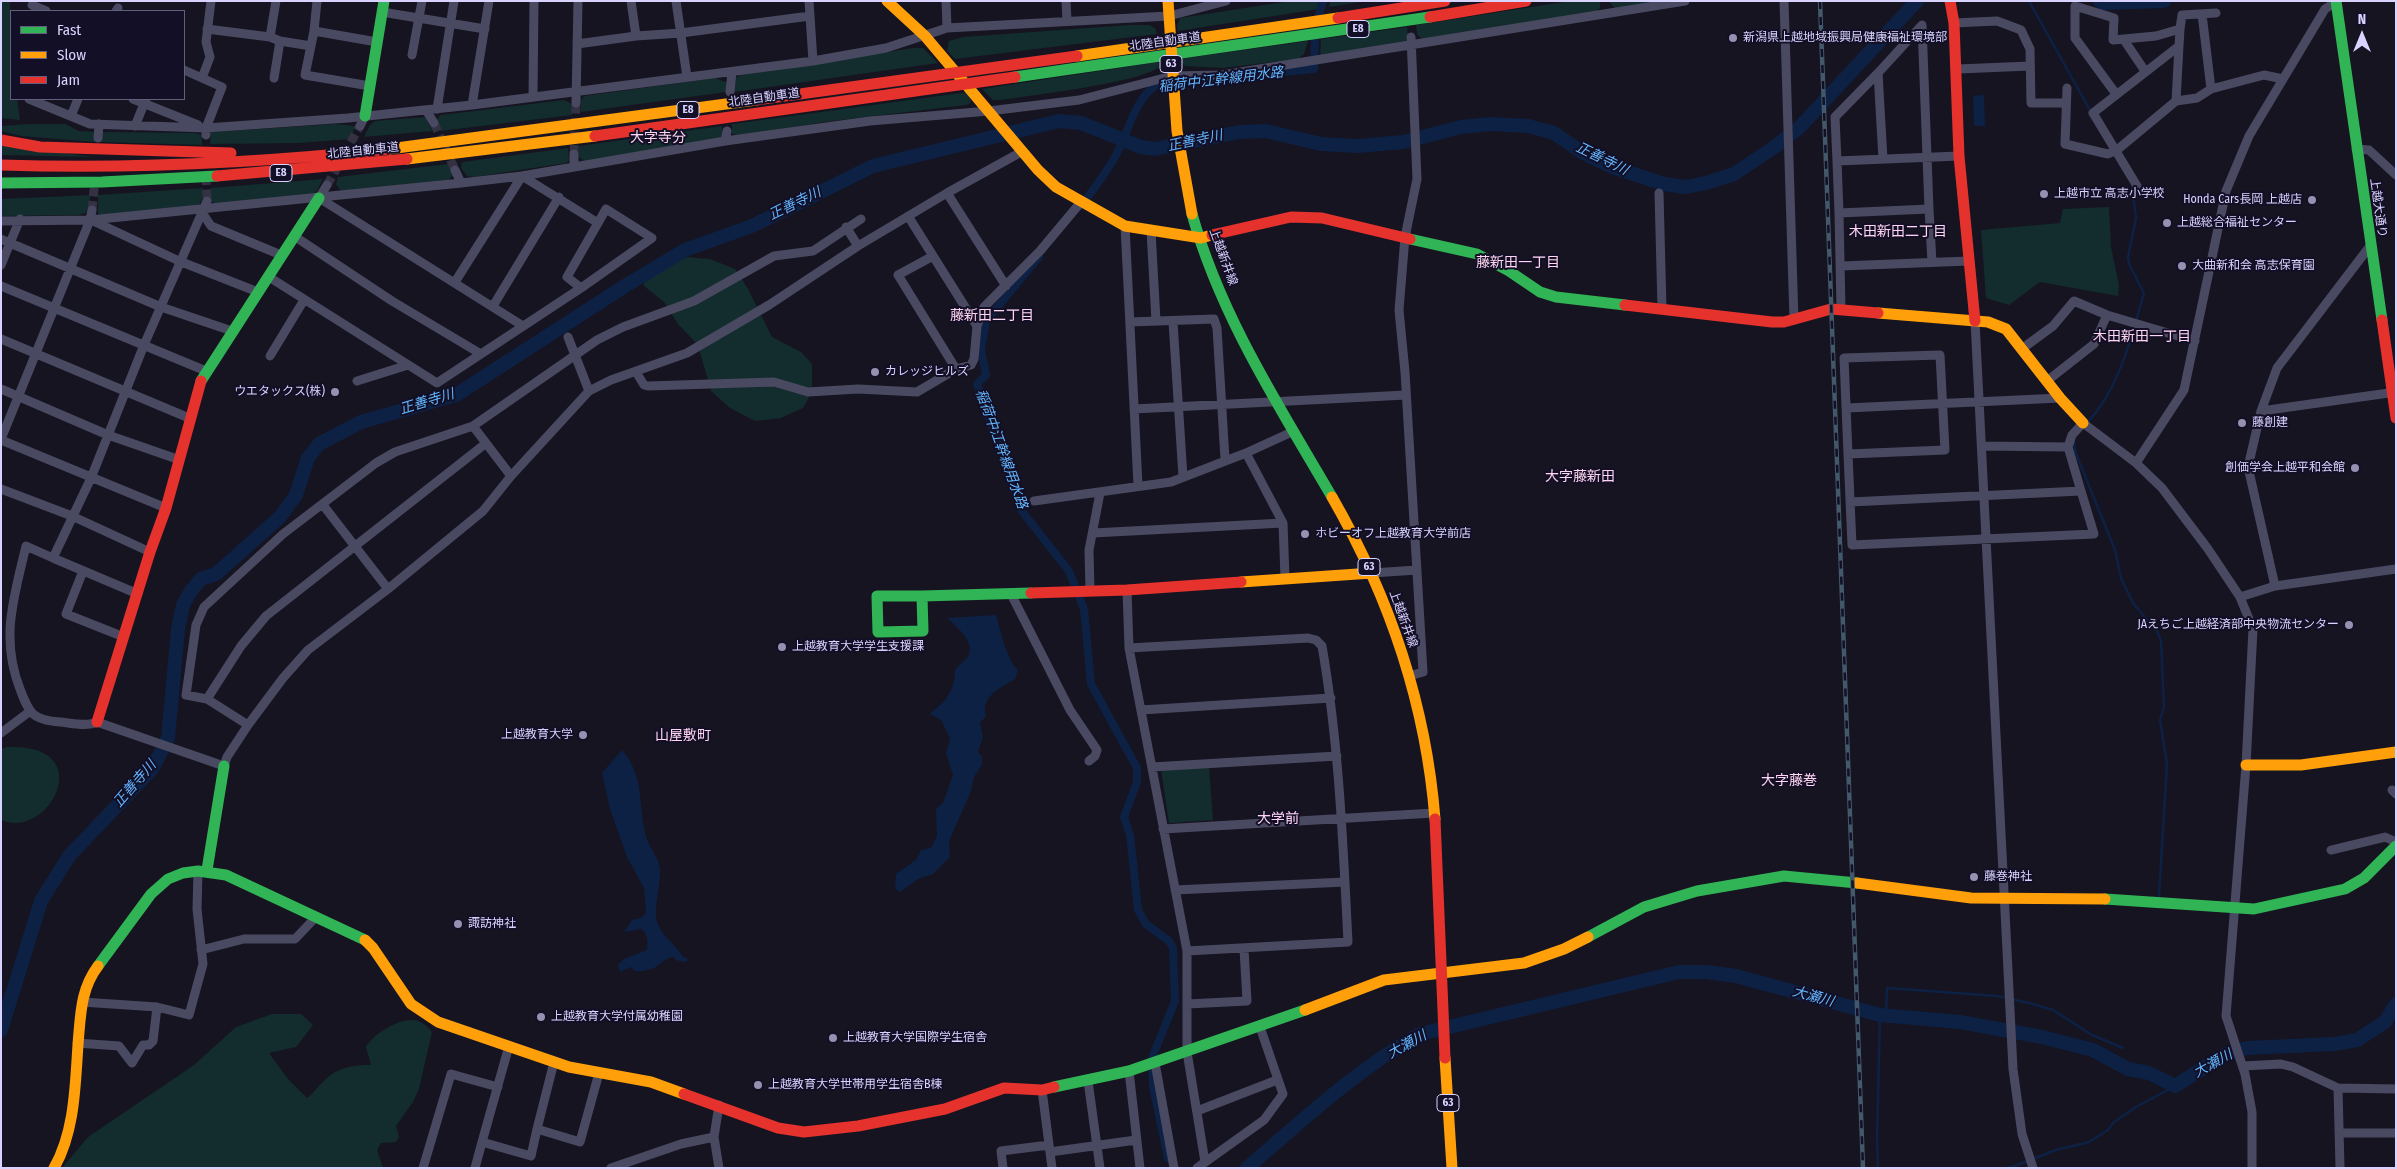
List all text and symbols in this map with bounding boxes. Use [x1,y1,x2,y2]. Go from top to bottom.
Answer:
legend [10,10,185,100]
north arrow [2337,10,2387,60]
text: N [2358,11,2366,28]
road number: E8 [1347,20,1369,38]
text: Fast [57,21,81,39]
street label: 北陸自動車道 [1128,30,1202,54]
place label: 新潟県上越地域振興局健康福祉環境部 [1743,31,1947,45]
marker: 新潟県上越地域振興局健康福祉環境部 [1727,32,1739,44]
text: Slow [57,46,86,64]
road number: 63 [1160,56,1182,72]
water label: 稲荷中江幹線用水路 [1157,64,1285,96]
text: Jam [57,71,80,89]
street label: 北陸自動車道 [727,86,801,110]
road number: E8 [677,102,699,118]
water label: 正善寺川 [1166,127,1224,155]
district label: 大字寺分 [630,130,686,146]
water label: 正善寺川 [1573,139,1631,179]
street label: 北陸自動車道 [326,140,400,162]
road number: E8 [270,164,292,182]
street label: 上越大通り [2367,177,2389,239]
water label: 正善寺川 [766,184,824,224]
place label: 上越市立 高志小学校 [2054,187,2165,201]
marker: 上越市立 高志小学校 [2038,188,2050,200]
place label: Honda Cars長岡 上越店 [2183,193,2302,207]
marker: Honda Cars長岡 上越店 [2306,194,2318,206]
place label: 上越総合福祉センター [2177,216,2297,230]
marker: 上越総合福祉センター [2161,217,2173,229]
district label: 木田新田二丁目 [1849,224,1947,240]
street label: 上越新井線 [1206,226,1240,288]
district label: 藤新田一丁目 [1476,255,1560,271]
place label: 大曲新和会 高志保育園 [2192,259,2315,273]
marker: 大曲新和会 高志保育園 [2176,260,2188,272]
district label: 藤新田二丁目 [950,308,1034,324]
district label: 木田新田一丁目 [2093,329,2191,345]
place label: カレッジヒルズ [885,365,969,379]
marker: カレッジヒルズ [869,366,881,378]
place label: ウエタックス(株) [234,385,325,399]
marker: ウエタックス(株) [329,386,341,398]
water label: 正善寺川 [398,386,456,418]
water label: 稲荷中江幹線用水路 [972,387,1030,511]
place label: 藤創建 [2252,416,2288,430]
marker: 藤創建 [2236,417,2248,429]
place label: 創価学会上越平和会館 [2225,461,2345,475]
marker: 創価学会上越平和会館 [2349,462,2361,474]
district label: 大字藤新田 [1545,469,1615,485]
place label: ホビーオフ上越教育大学前店 [1315,527,1471,541]
marker: ホビーオフ上越教育大学前店 [1299,528,1311,540]
road number: 63 [1358,558,1380,576]
street label: 上越新井線 [1386,588,1420,650]
place label: JAえちご上越経済部中央物流センター [2137,618,2339,632]
marker: JAえちご上越経済部中央物流センター [2343,619,2355,631]
place label: 上越教育大学学生支援課 [792,640,924,654]
marker: 上越教育大学学生支援課 [776,641,788,653]
place label: 上越教育大学 [501,728,573,742]
district label: 山屋敷町 [655,728,711,744]
marker: 上越教育大学 [577,729,589,741]
water label: 正善寺川 [110,757,160,811]
district label: 大字藤巻 [1761,773,1817,789]
district label: 大学前 [1257,811,1299,827]
place label: 藤巻神社 [1984,870,2032,884]
marker: 藤巻神社 [1968,871,1980,883]
place label: 諏訪神社 [468,917,516,931]
marker: 諏訪神社 [452,918,464,930]
water label: 大瀬川 [1791,983,1835,1011]
place label: 上越教育大学付属幼稚園 [551,1010,683,1024]
marker: 上越教育大学付属幼稚園 [535,1011,547,1023]
water label: 大瀬川 [1385,1027,1429,1063]
place label: 上越教育大学国際学生宿舎 [843,1031,987,1045]
marker: 上越教育大学国際学生宿舎 [827,1032,839,1044]
water label: 大瀬川 [2191,1046,2235,1082]
place label: 上越教育大学世帯用学生宿舎B棟 [768,1078,943,1092]
marker: 上越教育大学世帯用学生宿舎B棟 [752,1079,764,1091]
road number: 63 [1437,1094,1459,1112]

